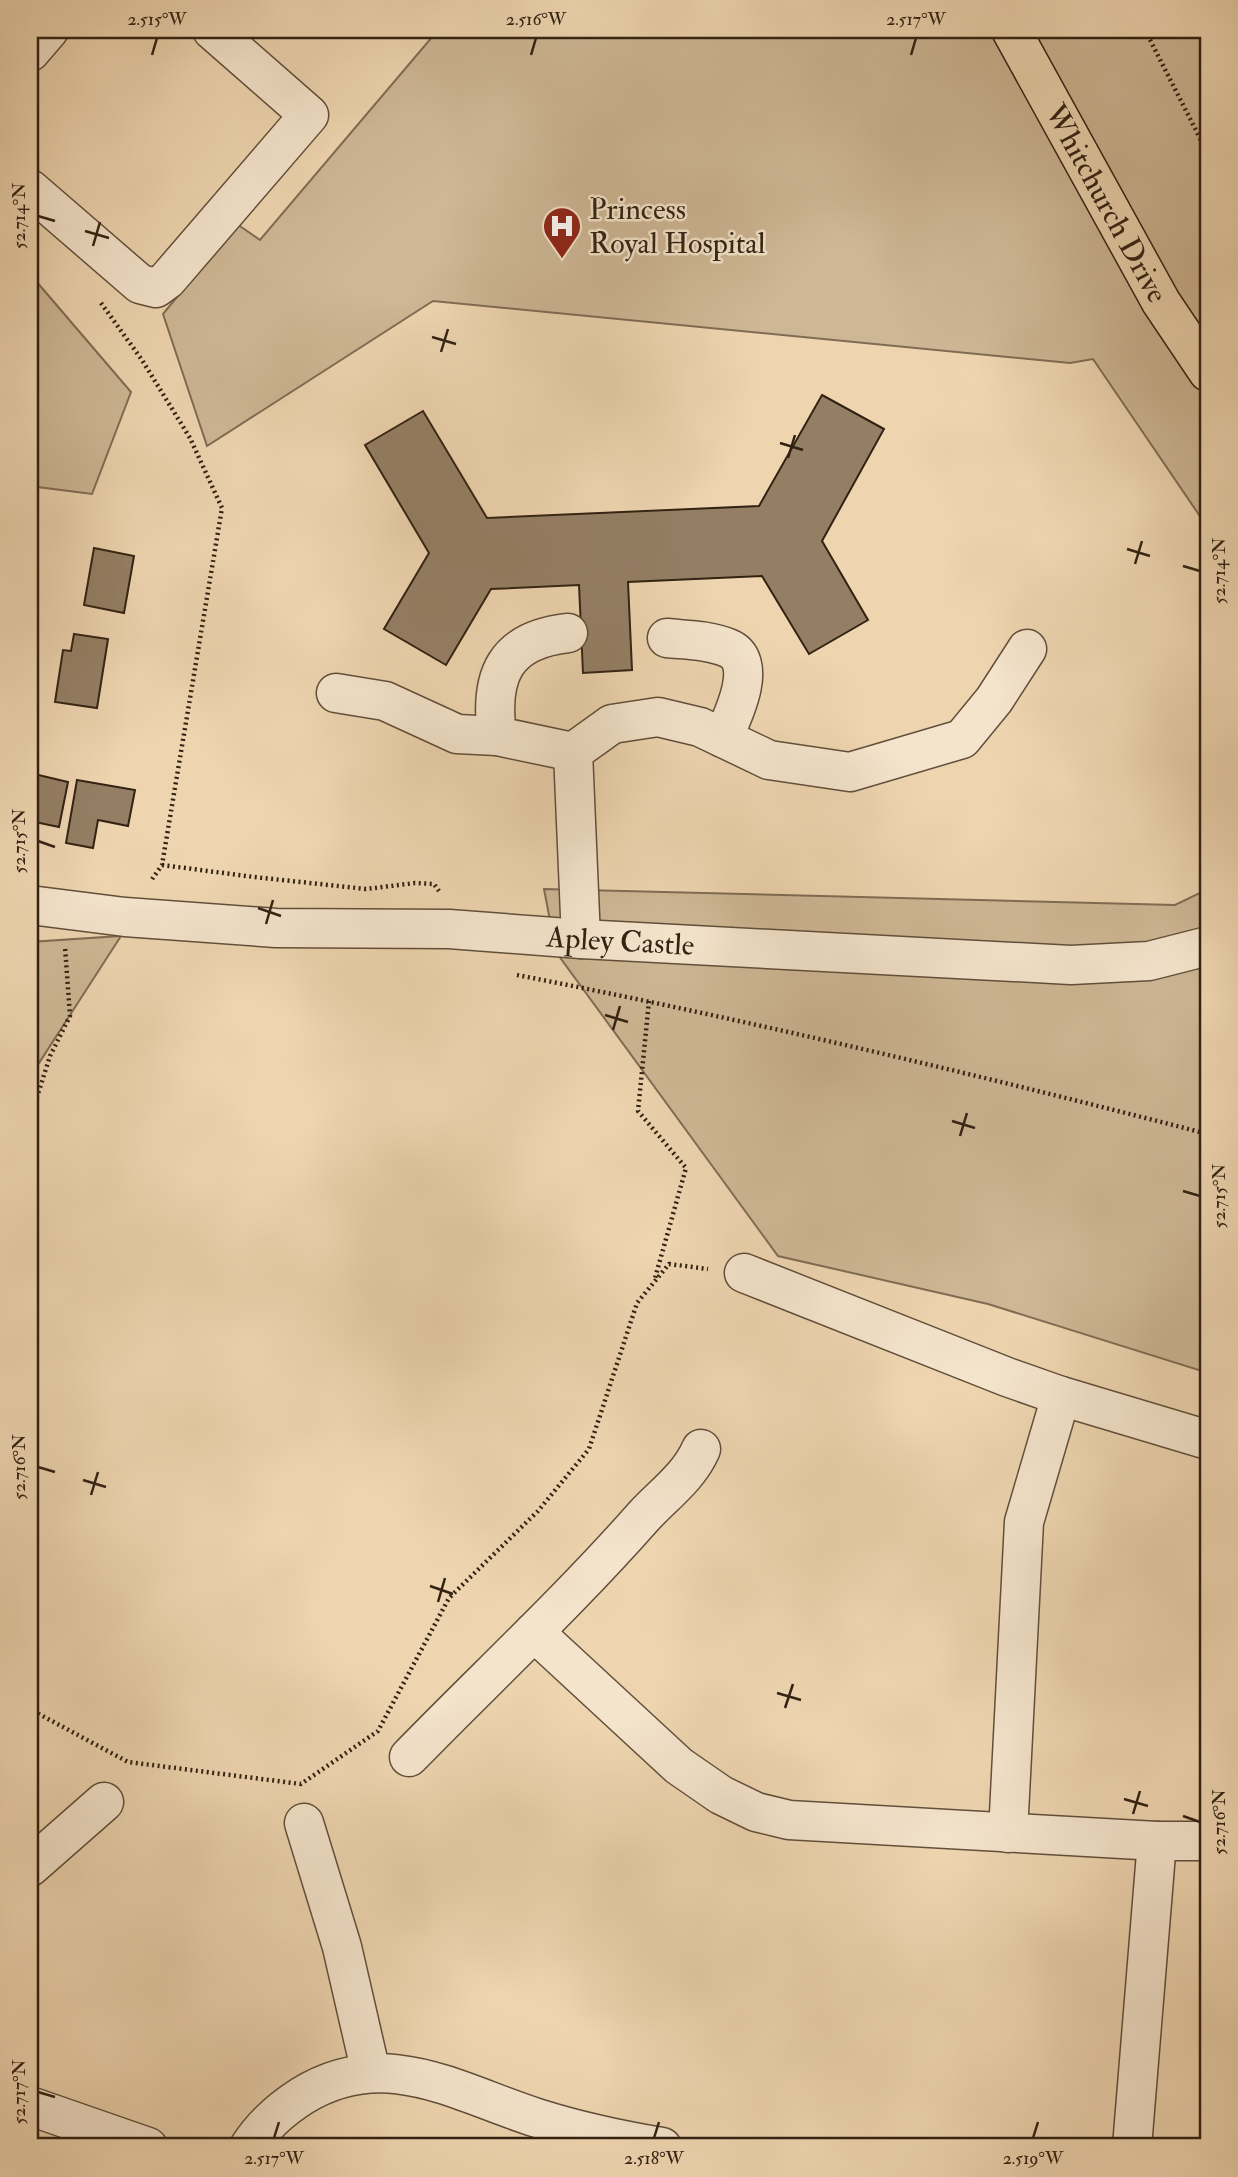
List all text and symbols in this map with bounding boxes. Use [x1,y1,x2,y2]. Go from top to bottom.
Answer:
text: 2.515°W [127,8,187,31]
text: 2.516°W [506,8,567,31]
text: 2.517°W [886,8,946,31]
street label: Whitchurch Drive [1037,97,1176,309]
text: 52.714°N [8,183,31,249]
place label: Princess Royal Hospital [589,191,766,262]
hospital icon: Princess Royal Hospital [541,205,583,260]
text: 52.714°N [1208,538,1231,604]
text: 52.715°N [8,809,31,873]
street label: Apley Castle [544,918,695,963]
text: 52.715°N [1208,1164,1231,1228]
text: 52.716°N [8,1434,31,1500]
text: 52.716°N [1208,1789,1231,1855]
text: 52.717°N [8,2059,31,2125]
text: 2.517°W [244,2147,304,2170]
text: 2.518°W [624,2147,685,2170]
text: 2.519°W [1003,2147,1064,2170]

